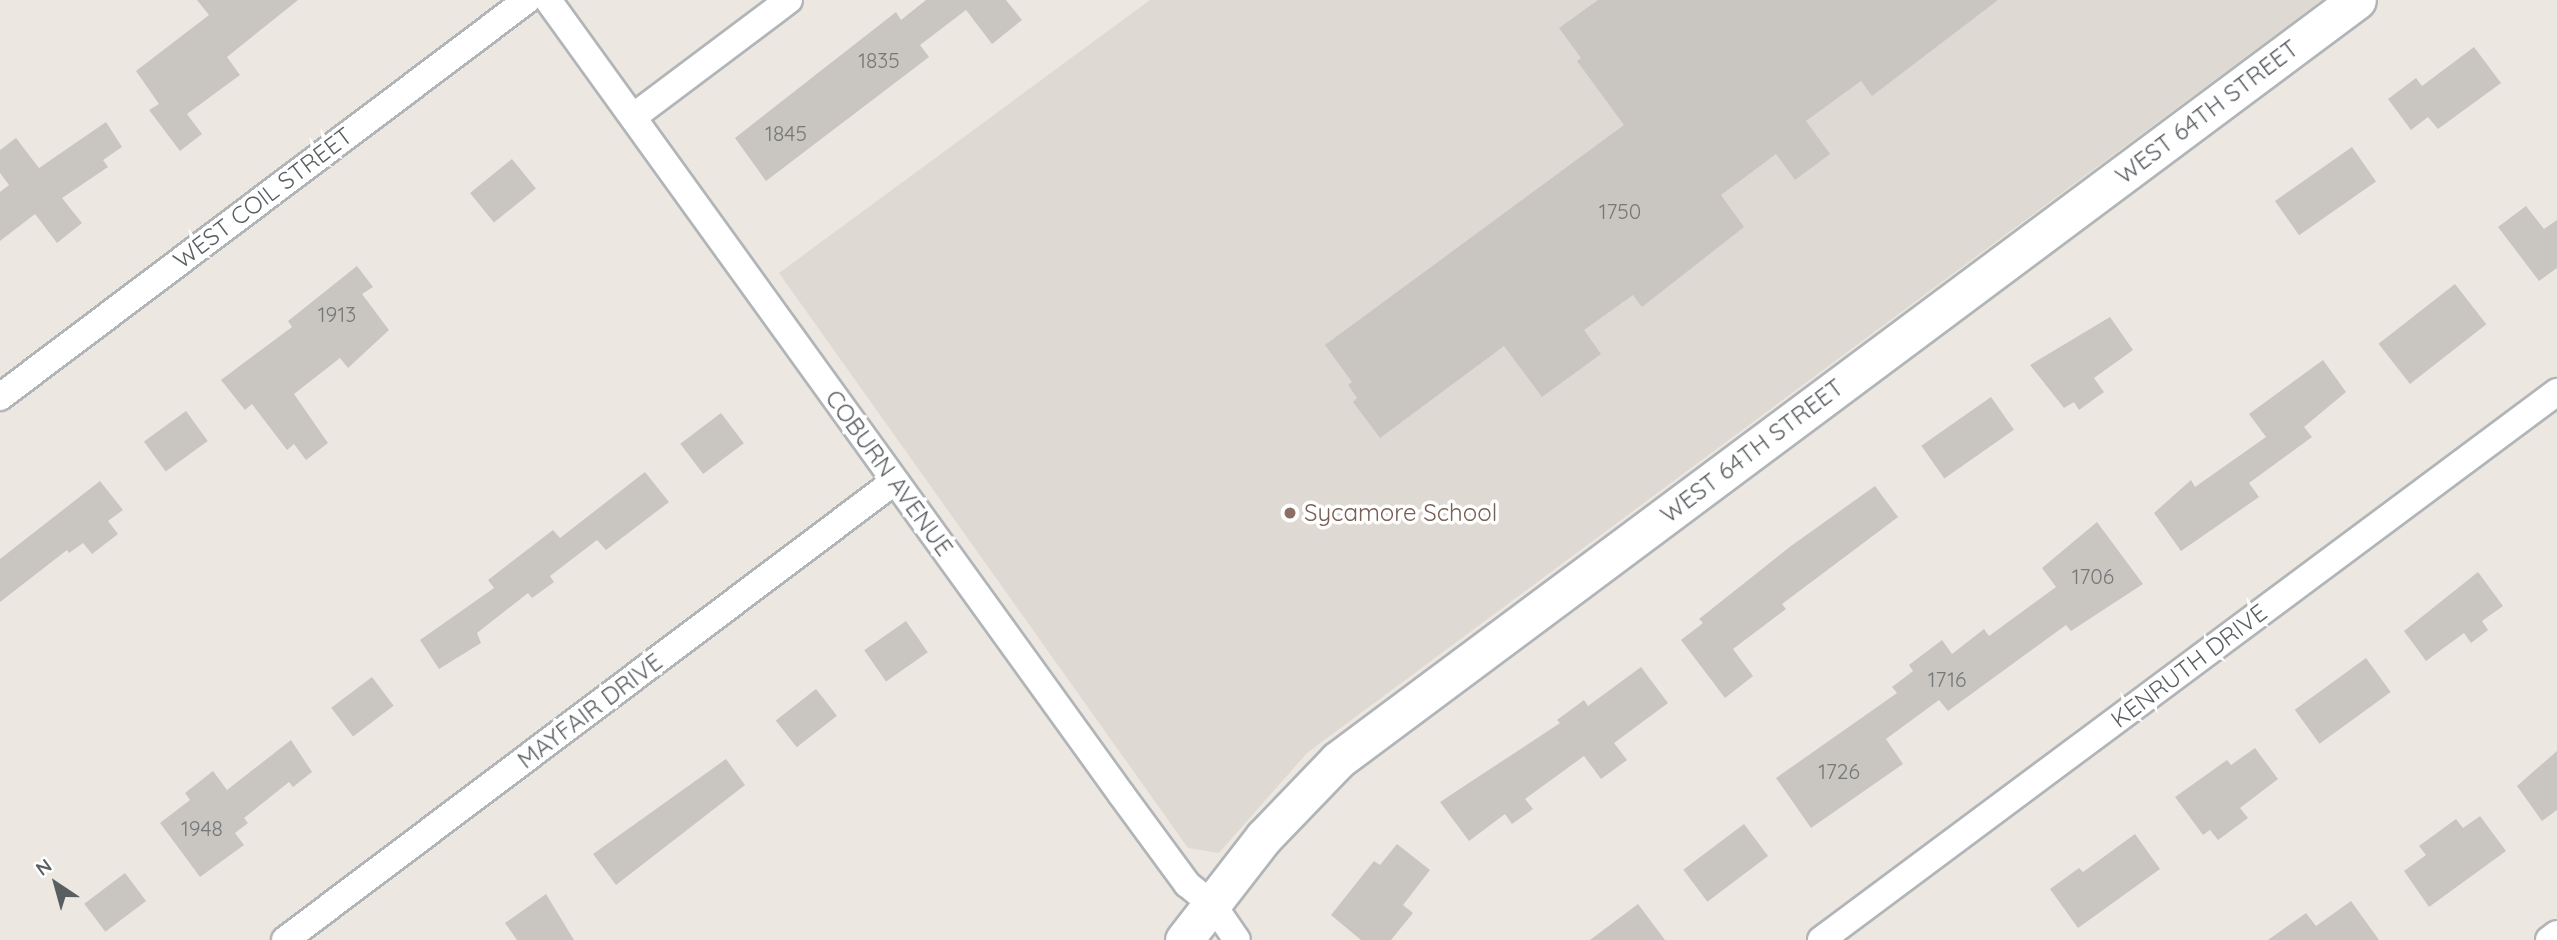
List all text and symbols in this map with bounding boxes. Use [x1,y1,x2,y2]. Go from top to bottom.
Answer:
street label: WEST 64TH STREET [2110,34,2304,190]
house number: 1835 [858,47,900,73]
house number: 1845 [765,120,807,146]
street label: WEST COIL STREET [168,121,358,275]
house number: 1750 [1599,198,1641,224]
house number: 1913 [318,301,356,327]
street label: WEST 64TH STREET [1655,373,1849,529]
street label: COBURN AVENUE [819,384,959,562]
place label: Sycamore School [1304,499,1497,527]
marker: Sycamore School [1282,505,1298,521]
house number: 1706 [2072,563,2114,589]
street label: KENRUTH DRIVE [2105,598,2273,734]
street label: MAYFAIR DRIVE [512,647,668,775]
house number: 1716 [1928,666,1966,692]
house number: 1726 [1818,758,1860,784]
house number: 1948 [181,815,223,841]
north arrow [21,849,91,919]
text: N [31,853,56,881]

